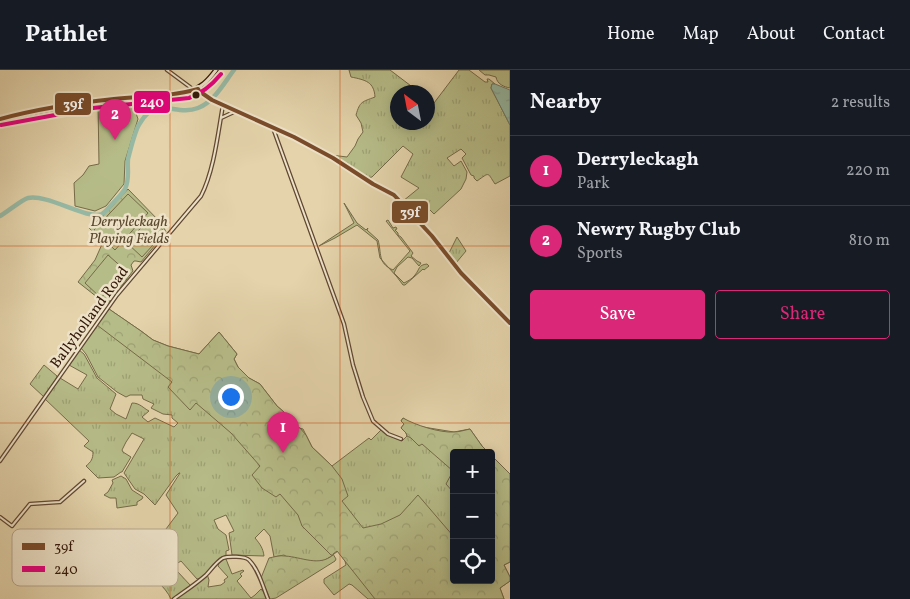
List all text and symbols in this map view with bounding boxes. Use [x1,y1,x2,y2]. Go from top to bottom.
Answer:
text: Pathlet [25,18,107,52]
text: Home [607,22,655,47]
text: Map [683,22,719,47]
text: About [747,22,795,47]
text: Contact [823,22,885,47]
north arrow [390,85,435,130]
text: Nearby [530,88,601,117]
line badge: 240 [133,90,171,114]
unlabelled marker [191,90,201,100]
line badge: 39f [54,92,92,116]
text: 2 results [831,92,890,114]
text: 240 [140,94,164,113]
text: 39f [63,96,85,115]
pin: 2 [99,99,131,140]
text: Derryleckagh [577,147,699,173]
text: 1 [543,160,549,182]
text: 220 m [846,160,890,182]
text: Park [577,173,610,195]
line badge: 39f [391,200,429,224]
text: 39f [400,204,422,223]
park label: Derryleckagh Playing Fields [89,212,170,250]
text: Newry Rugby Club [577,217,741,243]
text: 2 [542,230,550,252]
text: 810 m [849,230,890,252]
text: Sports [577,243,623,265]
street label: Ballyholland Road [46,263,134,373]
button: Save [530,290,705,339]
button: Share [715,290,890,339]
your location [218,384,244,410]
pin: 1 [267,412,299,453]
map controls [450,449,495,584]
button: + [450,449,495,494]
button: − [450,494,495,539]
legend [12,529,178,586]
text: 39f [54,538,74,557]
button: locate [450,539,495,584]
text: 240 [54,561,78,580]

